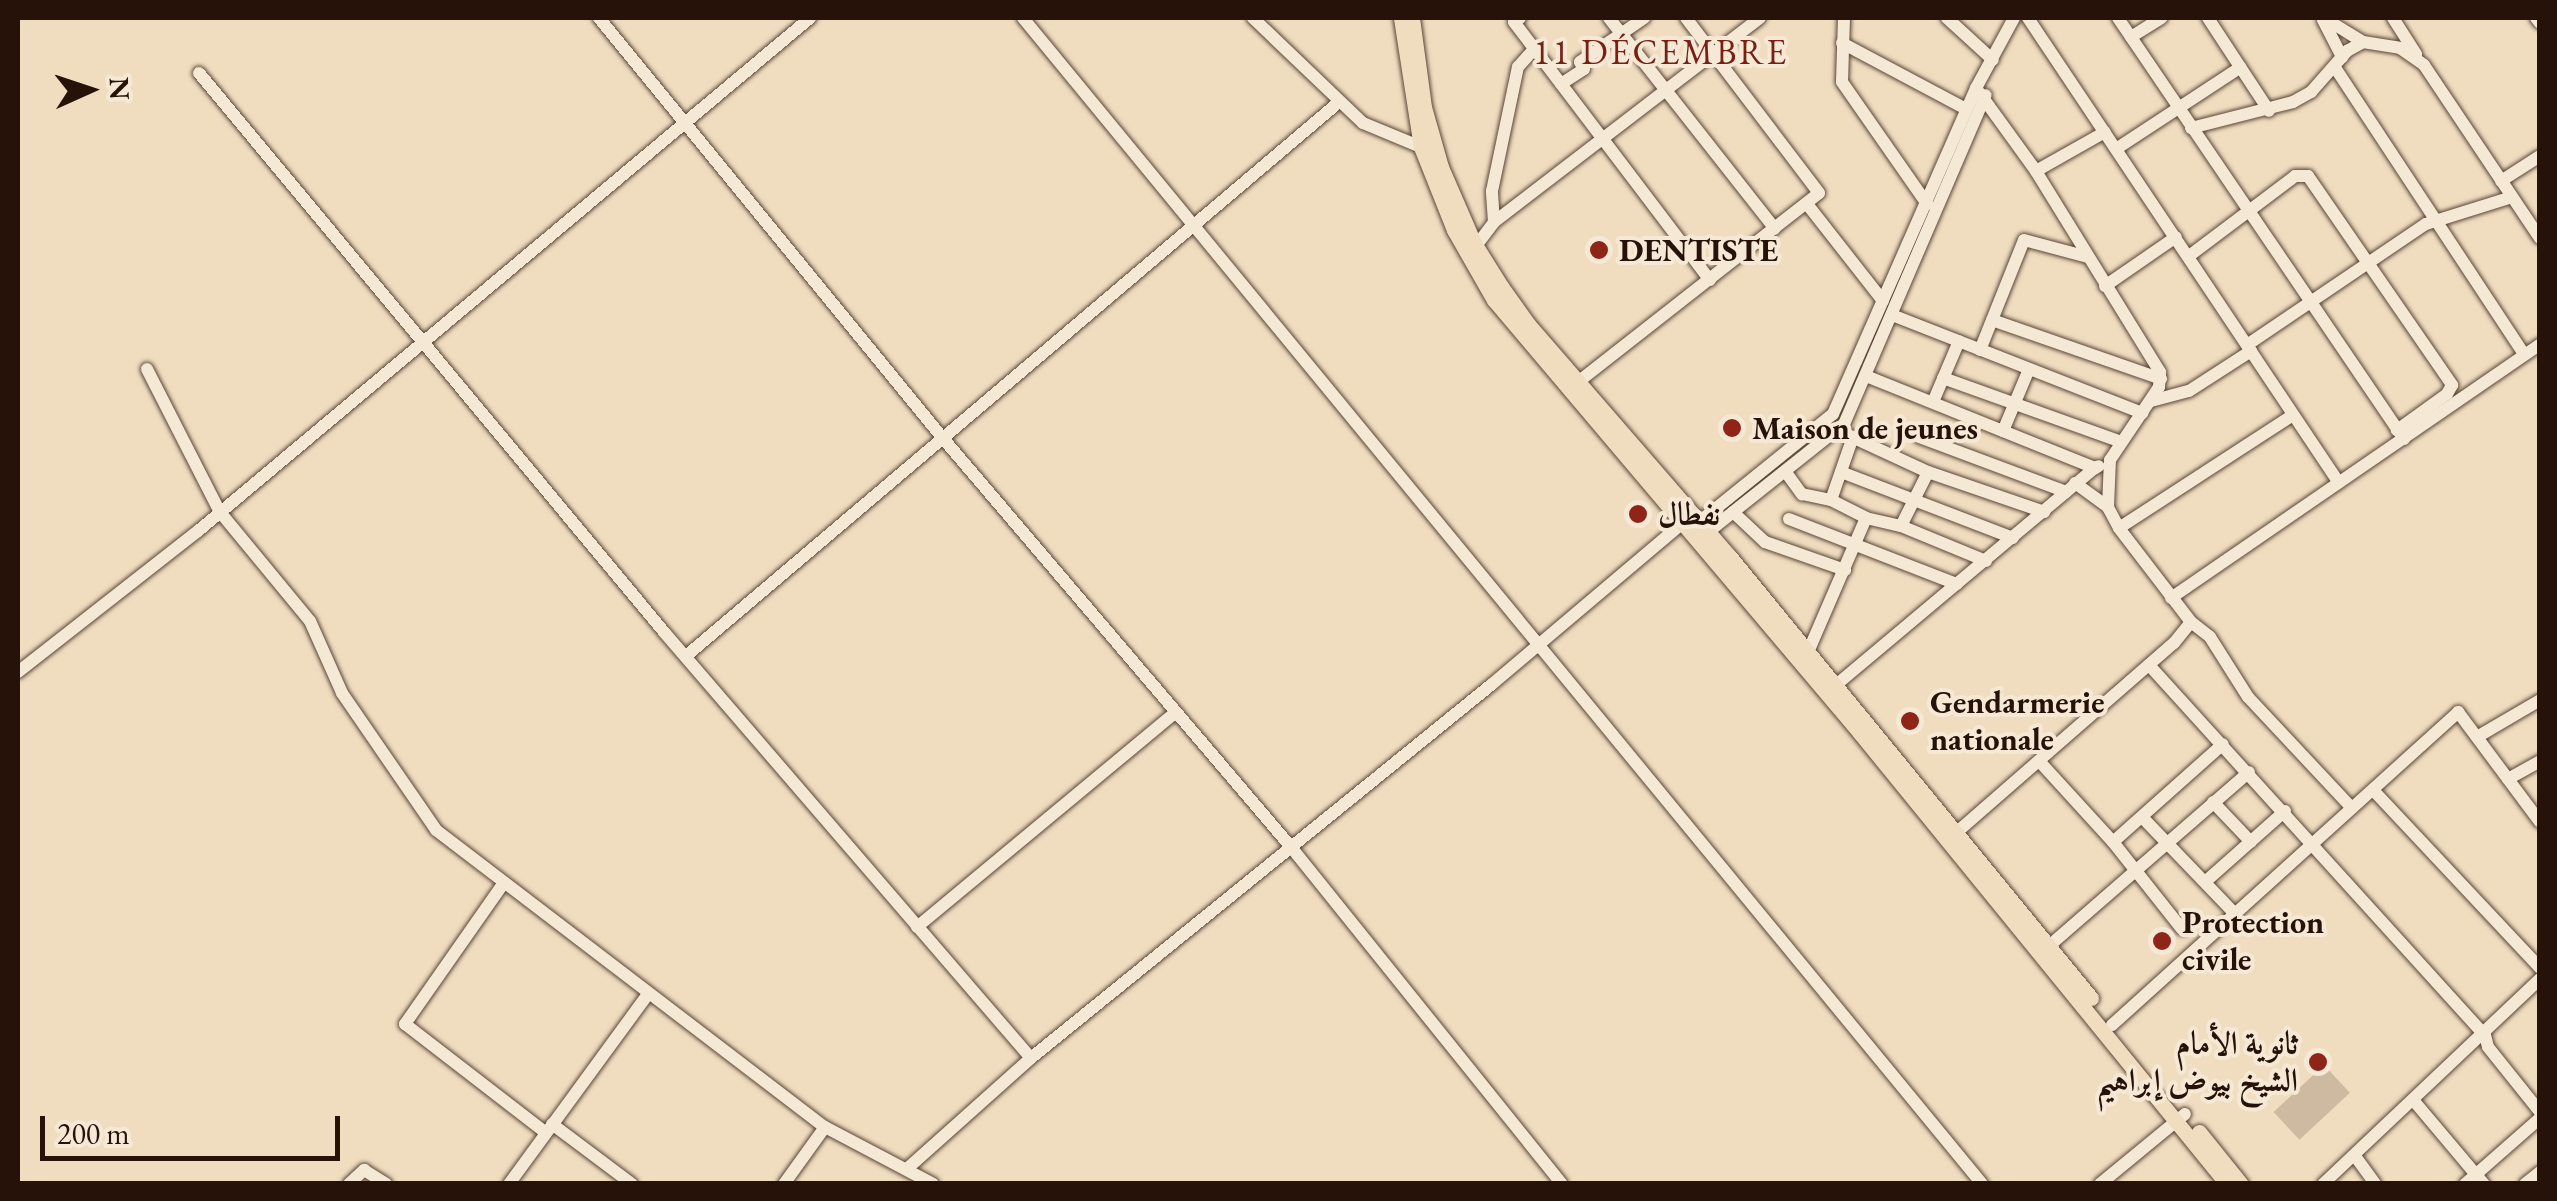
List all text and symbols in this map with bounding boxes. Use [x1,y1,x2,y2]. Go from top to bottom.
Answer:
district label: 11 DÉCEMBRE [1533,31,1789,73]
north arrow [40,40,140,140]
text: N [101,76,139,101]
place label: DENTISTE [1619,231,1778,269]
marker: DENTISTE [1588,239,1610,261]
place label: Maison de jeunes [1752,409,1978,447]
marker: Maison de jeunes [1721,417,1743,439]
place label: نفطال [1658,495,1720,533]
marker: نفطال [1627,503,1649,525]
place label: Gendarmerie nationale [1930,684,2105,759]
marker: Gendarmerie nationale [1899,710,1921,732]
place label: Protection civile [2182,904,2324,979]
marker: Protection civile [2151,930,2173,952]
place label: ثانوية الأمام الشيخ بيوض إبراهيم [2096,1025,2298,1100]
marker: ثانوية الأمام الشيخ بيوض إبراهيم [2307,1051,2329,1073]
scale bar [45,1096,345,1158]
text: 200 m [57,1114,130,1153]

